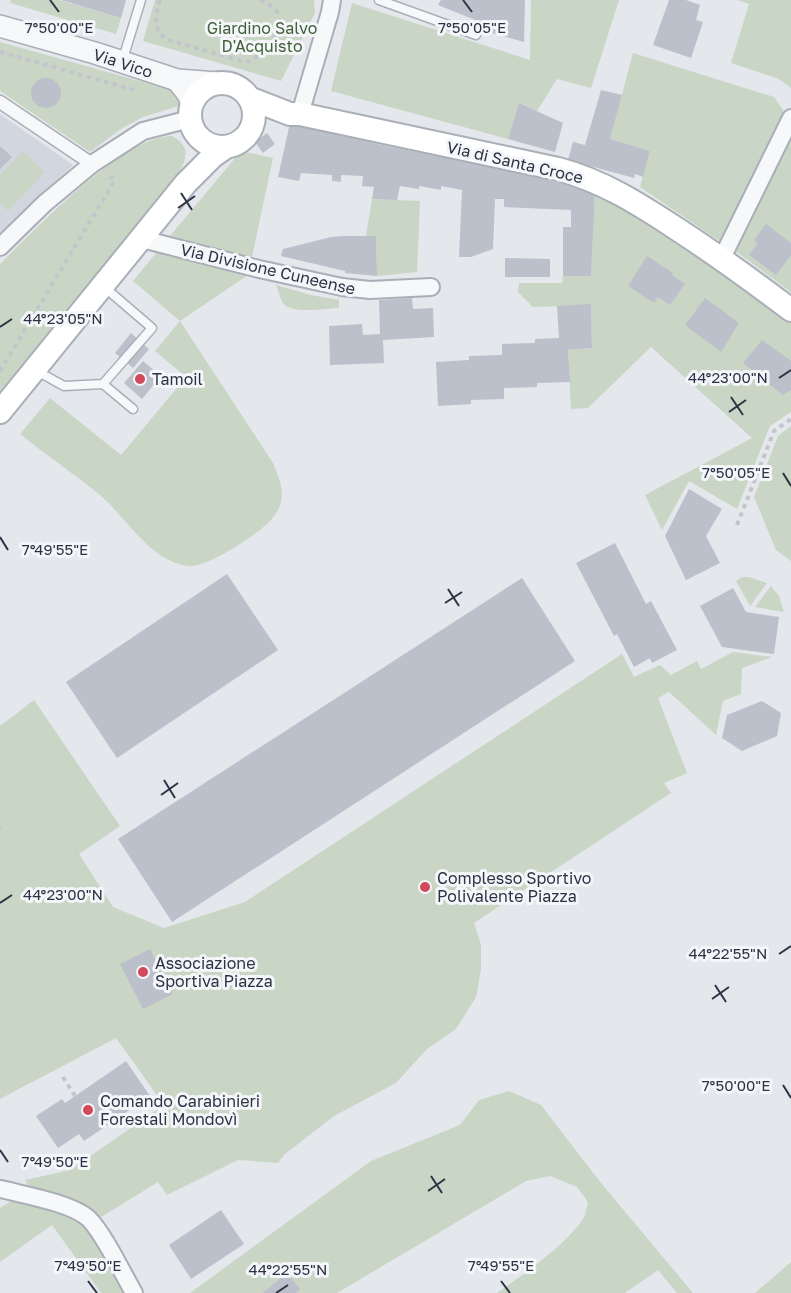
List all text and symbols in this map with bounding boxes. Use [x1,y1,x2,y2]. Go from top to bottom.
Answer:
text: 7°50'00"E [25,18,93,36]
park label: Giardino Salvo D'Acquisto [207,18,317,56]
text: 7°50'05"E [438,18,506,36]
street label: Via Vico [91,44,155,82]
street label: Via di Santa Croce [445,137,585,187]
street label: Via Divisione Cuneense [179,239,357,299]
text: 44°23'05"N [23,309,103,327]
text: 44°23'00"N [688,368,768,386]
place label: Tamoil [152,369,203,389]
marker: Tamoil [133,372,147,386]
text: 7°50'05"E [702,463,770,481]
text: 7°49'55"E [22,540,88,558]
place label: Complesso Sportivo Polivalente Piazza [437,868,591,906]
marker: Complesso Sportivo Polivalente Piazza [418,880,432,894]
text: 44°23'00"N [23,885,103,903]
text: 44°22'55"N [689,944,767,962]
place label: Associazione Sportiva Piazza [155,953,273,991]
marker: Associazione Sportiva Piazza [136,965,150,979]
text: 7°50'00"E [702,1076,770,1094]
place label: Comando Carabinieri Forestali Mondovì [100,1091,260,1129]
marker: Comando Carabinieri Forestali Mondovì [81,1103,95,1117]
text: 7°49'50"E [22,1152,88,1170]
text: 7°49'50"E [55,1256,121,1274]
text: 7°49'55"E [468,1256,534,1274]
text: 44°22'55"N [249,1260,327,1278]

